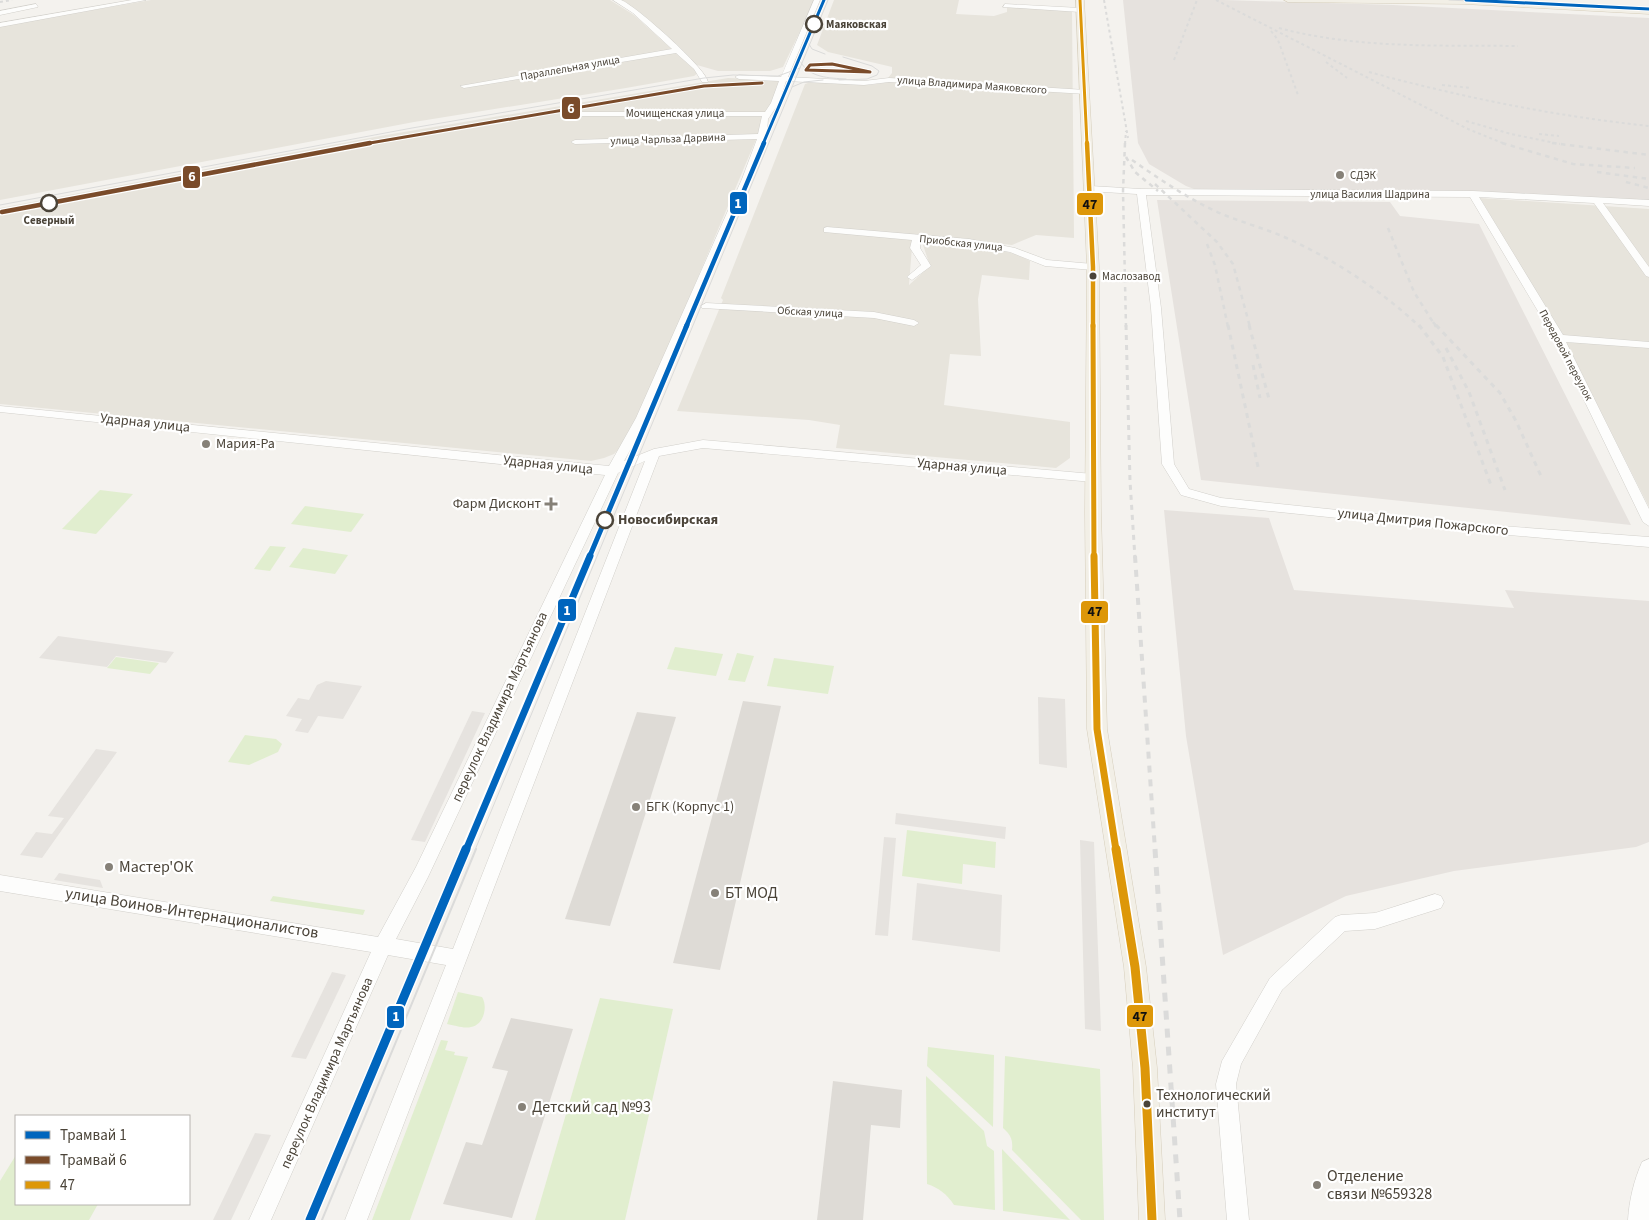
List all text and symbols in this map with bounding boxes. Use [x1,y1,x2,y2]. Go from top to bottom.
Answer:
marker: Маяковская [805,15,823,33]
place label: Маяковская [826,17,887,32]
street label: Параллельная улица [519,52,621,84]
street label: улица Владимира Маяковского [897,72,1047,98]
line badge: 6 [561,96,581,120]
text: 6 [567,99,575,119]
street label: Мочищенская улица [626,106,724,121]
street label: улица Чарльза Дарвина [610,129,726,149]
line badge: 6 [182,165,201,189]
text: 6 [188,167,196,187]
place label: СДЭК [1350,168,1377,183]
marker: СДЭК [1334,169,1346,181]
street label: улица Василия Шадрина [1310,187,1430,202]
line badge: 1 [729,191,748,215]
line badge: 47 [1076,192,1104,216]
marker: Северный [40,194,58,212]
text: 1 [734,194,742,214]
text: 47 [1083,195,1097,215]
place label: Северный [24,213,74,228]
street label: Приобская улица [918,231,1004,255]
place label: Маслозавод [1102,269,1160,284]
marker: Маслозавод [1088,271,1098,281]
street label: Обская улица [777,303,843,321]
street label: Передовой переулок [1536,307,1597,404]
street label: Ударная улица [99,408,191,438]
place label: Мария-Ра [216,434,275,454]
marker: Мария-Ра [200,438,212,450]
street label: Ударная улица [502,450,594,480]
street label: Ударная улица [916,453,1008,481]
place label: Фарм Дисконт [453,494,542,514]
marker: Фарм Дисконт [545,498,557,510]
street label: улица Дмитрия Пожарского [1337,503,1509,541]
place label: Новосибирская [618,510,718,530]
marker: Новосибирская [596,511,614,529]
line badge: 1 [557,598,577,622]
line badge: 47 [1080,600,1109,624]
text: 1 [563,601,571,621]
text: 47 [1088,602,1102,622]
street label: переулок Владимира Мартьянова [447,609,553,805]
place label: БГК (Корпус 1) [646,797,734,817]
marker: БГК (Корпус 1) [630,801,642,813]
place label: Мастер'ОК [119,856,194,878]
marker: Мастер'ОК [103,861,115,873]
street label: улица Воинов-Интернационалистов [64,882,320,944]
place label: БТ МОД [725,882,778,904]
marker: БТ МОД [709,887,721,899]
street label: переулок Владимира Мартьянова [276,974,378,1172]
line badge: 47 [1126,1004,1154,1028]
line badge: 1 [386,1005,405,1029]
text: 1 [392,1007,400,1027]
text: 47 [1133,1007,1147,1027]
place label: Технологический институт [1156,1085,1271,1123]
place label: Детский сад №93 [532,1096,651,1118]
marker: Технологический институт [1142,1099,1152,1109]
marker: Детский сад №93 [516,1101,528,1113]
legend [15,1115,190,1205]
text: Трамвай 1 [60,1125,127,1146]
text: Трамвай 6 [60,1150,127,1171]
place label: Отделение связи №659328 [1327,1165,1432,1205]
text: 47 [60,1175,75,1196]
marker: Отделение связи №659328 [1311,1179,1323,1191]

